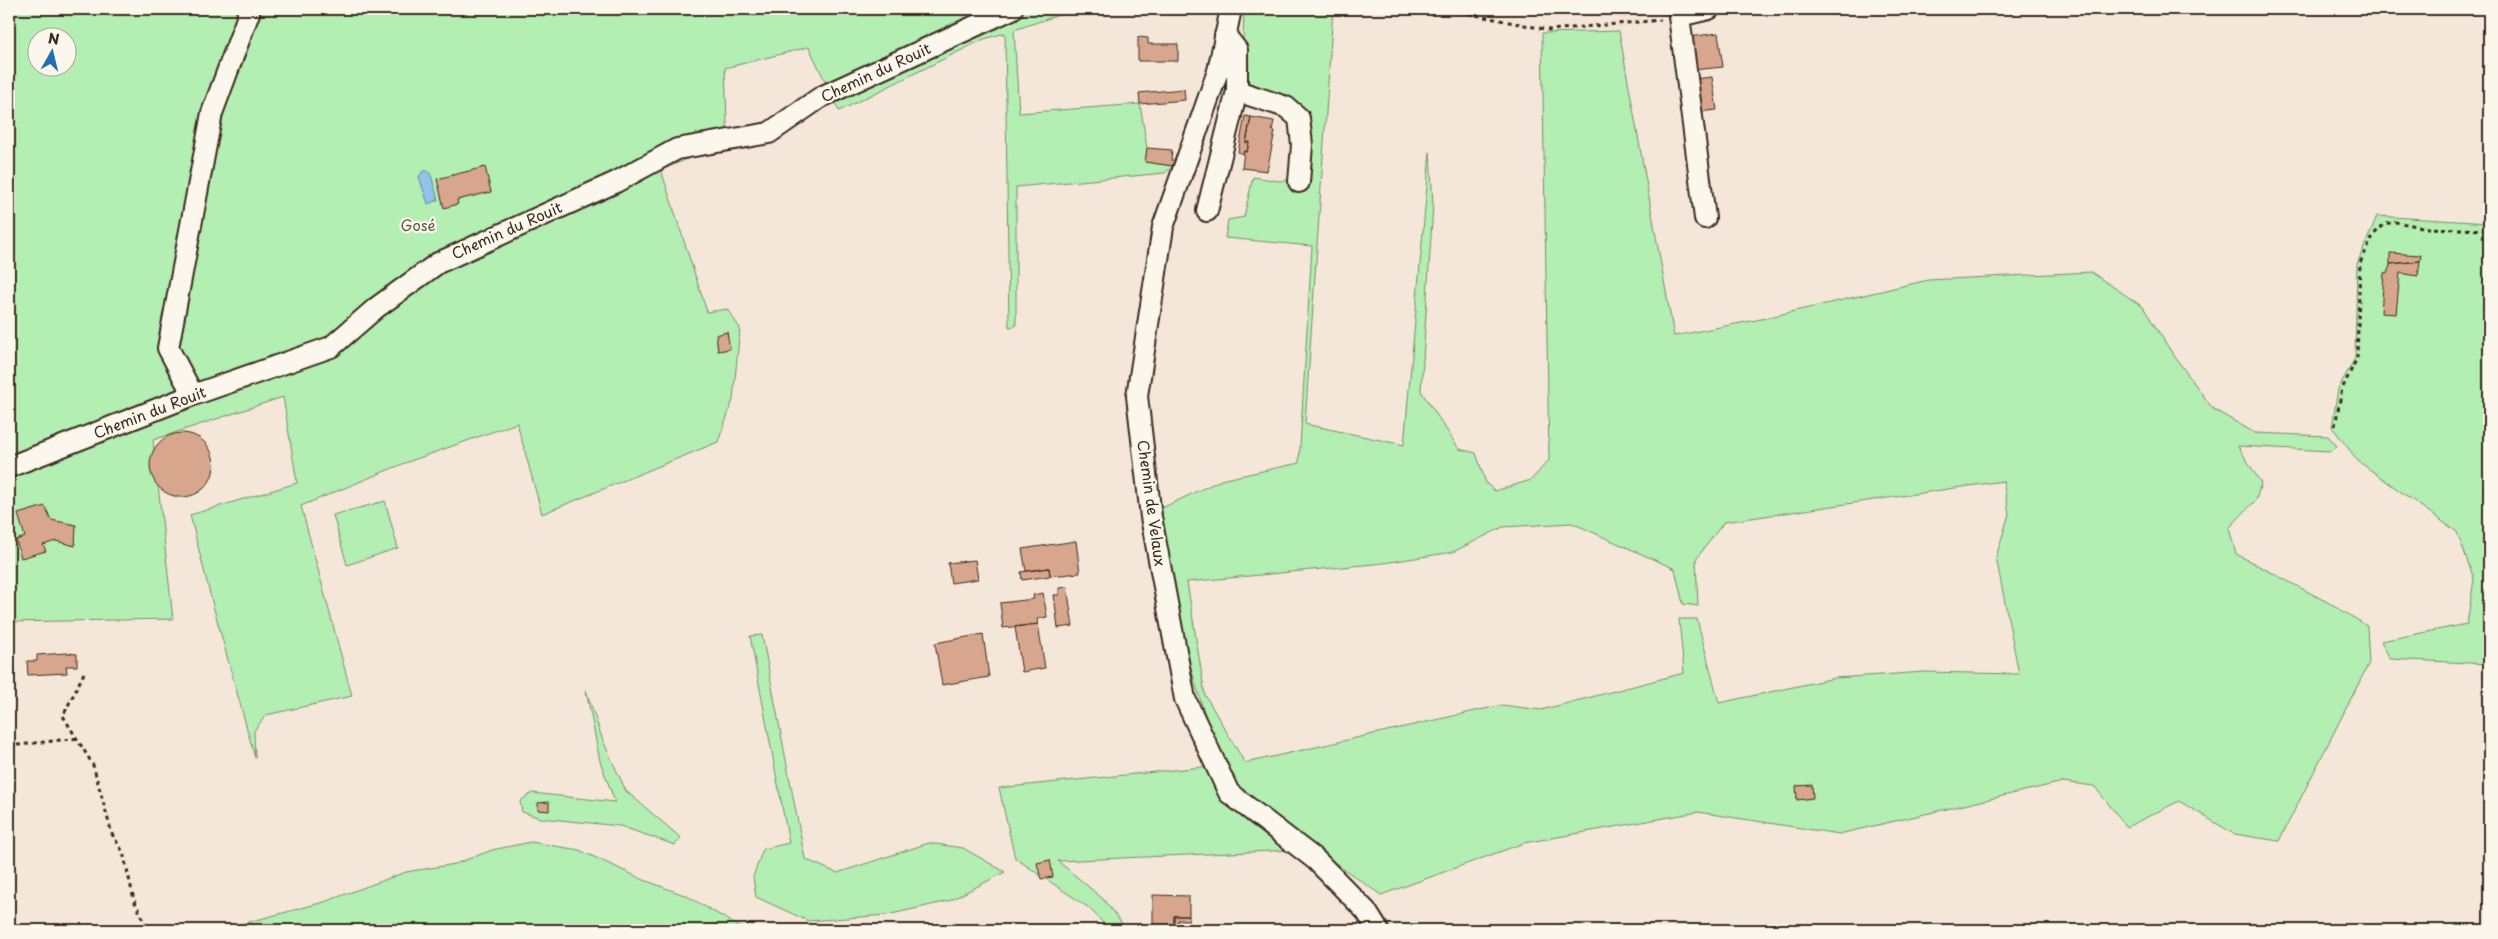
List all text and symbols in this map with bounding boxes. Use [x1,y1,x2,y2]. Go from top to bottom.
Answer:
text: N [47,27,61,50]
north arrow [28,28,78,78]
street label: Chemin du Rouit [817,36,934,107]
street label: Chemin du Rouit [447,195,565,264]
park label: Gosé [400,213,436,236]
street label: Chemin du Rouit [90,380,209,444]
street label: Chemin de Velaux [1132,438,1173,568]

